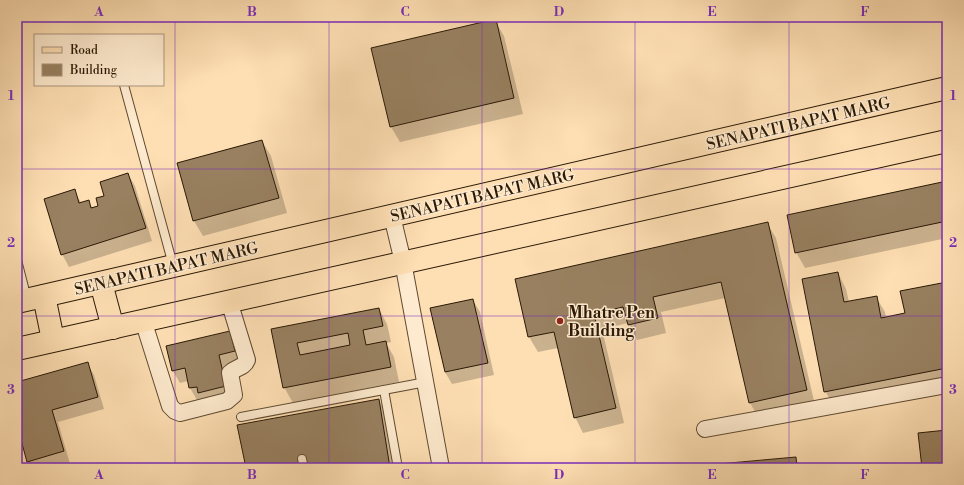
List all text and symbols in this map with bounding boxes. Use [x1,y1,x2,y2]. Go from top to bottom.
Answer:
text: A [93,4,104,20]
text: B [247,4,257,20]
text: C [400,4,410,20]
text: D [554,4,564,20]
text: E [707,4,717,20]
text: F [860,4,870,20]
legend [34,34,164,86]
text: Road [70,43,98,58]
text: Building [69,63,118,78]
text: 1 [8,88,15,104]
text: 1 [950,88,957,104]
street label: SENAPATI BAPAT MARG [704,93,892,155]
street label: SENAPATI BAPAT MARG [388,165,576,227]
text: 2 [7,235,15,251]
text: 2 [949,235,957,251]
street label: SENAPATI BAPAT MARG [72,238,260,300]
place label: Mhatre Pen Building [568,303,655,341]
marker: Mhatre Pen Building [555,316,565,326]
text: 3 [7,382,15,398]
text: 3 [949,382,957,398]
text: A [93,467,104,483]
text: B [247,467,257,483]
text: C [400,467,410,483]
text: D [554,467,564,483]
text: E [707,467,717,483]
text: F [860,467,870,483]

